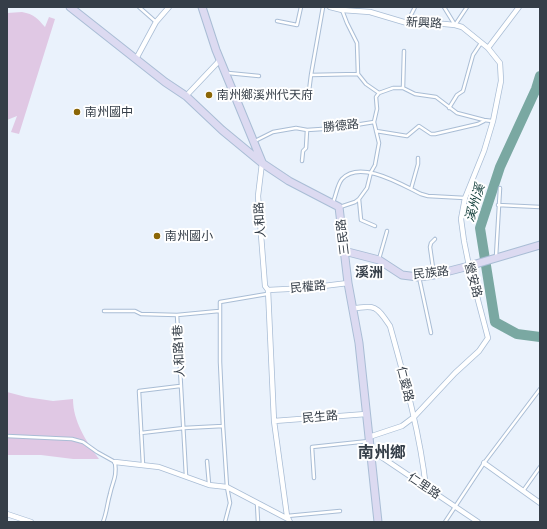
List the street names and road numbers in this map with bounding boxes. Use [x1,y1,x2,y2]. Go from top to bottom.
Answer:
street label: 新興路 [406,15,442,31]
street label: 勝德路 [322,117,360,135]
street label: 人和路 [252,202,268,238]
street label: 三民路 [334,218,352,256]
street label: 營安路 [461,261,485,299]
street label: 民族路 [412,264,450,282]
street label: 民權路 [289,278,327,296]
street label: 人和路1巷 [170,324,188,378]
street label: 仁愛路 [394,365,416,403]
street label: 民生路 [301,408,339,426]
street label: 仁里路 [405,470,443,502]

